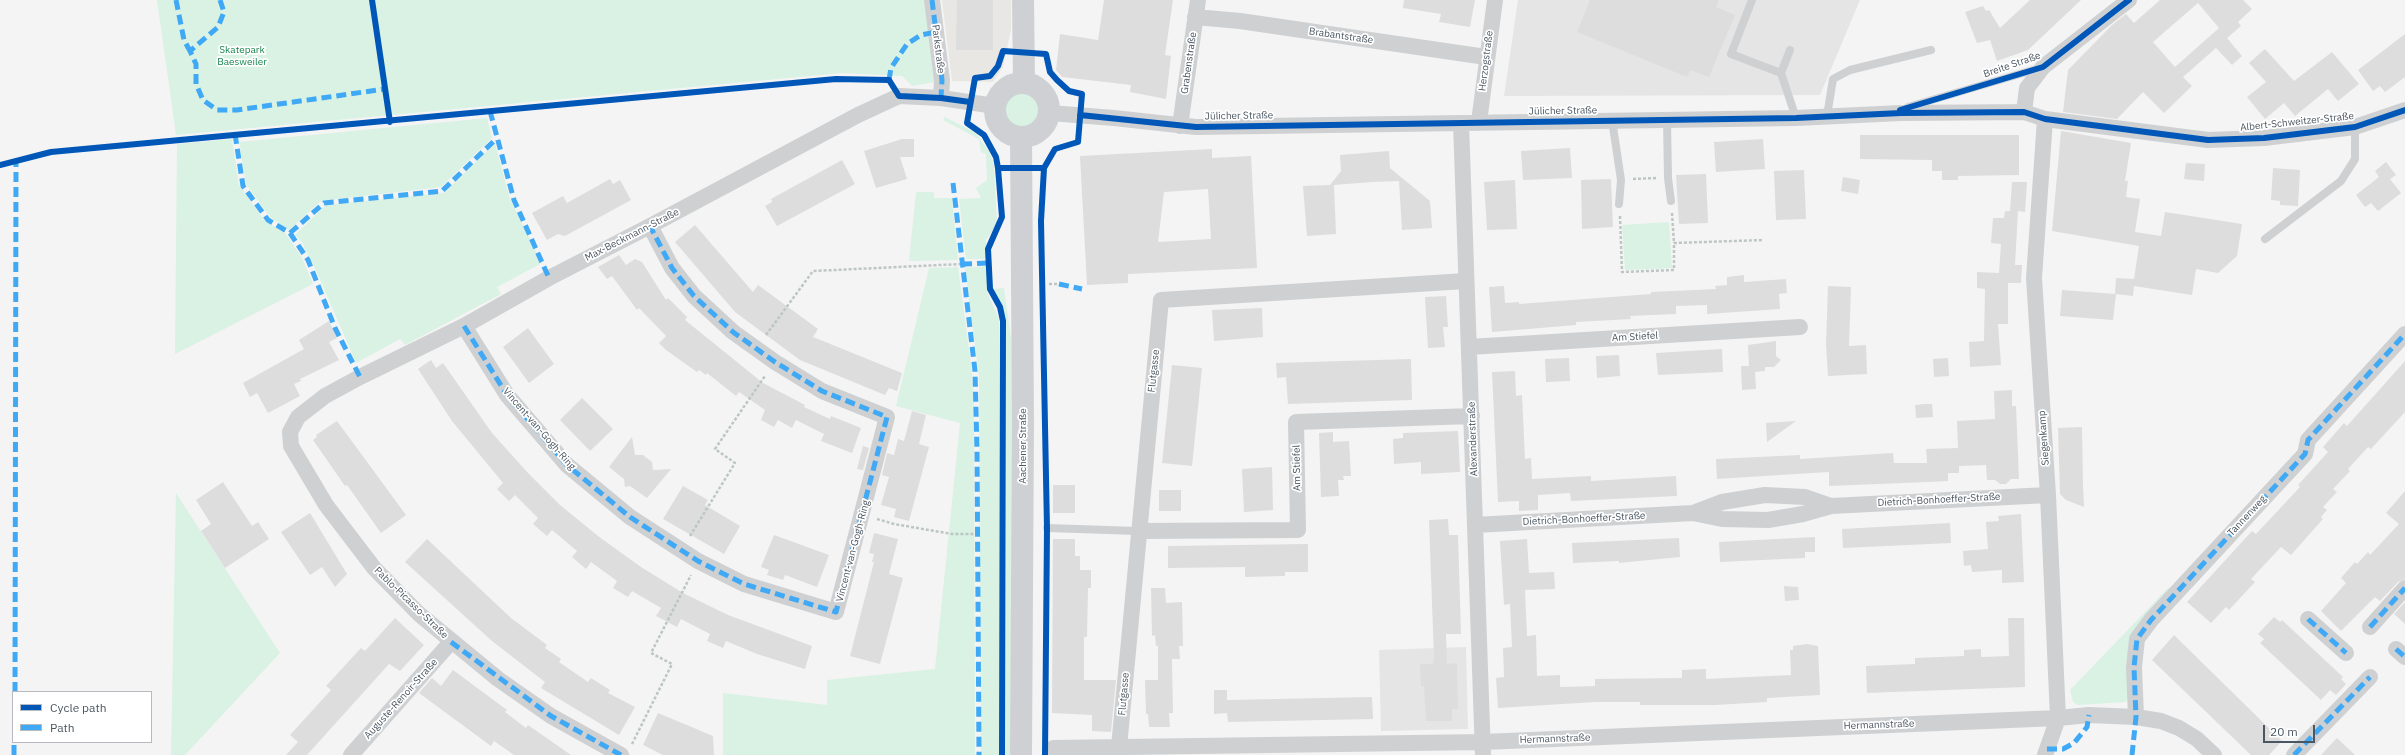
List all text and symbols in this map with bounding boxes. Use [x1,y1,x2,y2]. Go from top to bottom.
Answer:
street label: Parkstraße [929,24,947,74]
street label: Brabantstraße [1308,26,1374,46]
street label: Herzogstraße [1476,30,1496,92]
street label: Grabenstraße [1179,31,1199,95]
park label: Skatepark Baesweiler [217,44,267,68]
street label: Breite Straße [1982,50,2042,80]
street label: Jülicher Straße [1529,104,1597,118]
street label: Jülicher Straße [1205,109,1273,123]
street label: Albert-Schweitzer-Straße [2240,110,2354,134]
street label: Max-Beckmann-Straße [583,206,681,264]
street label: Am Stiefel [1612,330,1658,344]
street label: Flutgasse [1146,349,1162,393]
street label: Vincent-van-Gogh-Ring [500,385,578,473]
street label: Alexanderstraße [1466,401,1480,477]
street label: Aachener Straße [1017,408,1029,484]
street label: Siegenkamp [2036,410,2052,466]
street label: Am Stiefel [1291,445,1303,491]
street label: Dietrich-Bonhoeffer-Straße [1877,491,2001,509]
street label: Tannenweg [2225,493,2269,539]
street label: Vincent-van-Gogh-Ring [834,499,872,603]
street label: Dietrich-Bonhoeffer-Straße [1522,510,1646,528]
street label: Pablo-Picasso-Straße [372,565,450,641]
street label: Auguste-Renoir-Straße [362,656,440,742]
street label: Flutgasse [1116,672,1132,716]
legend [12,691,152,743]
text: Cycle path [50,700,107,715]
scale bar [2265,717,2317,743]
street label: Hermannstraße [1843,718,1915,732]
text: Path [50,720,75,735]
text: 20 m [2270,724,2298,739]
street label: Hermannstraße [1519,732,1591,746]

